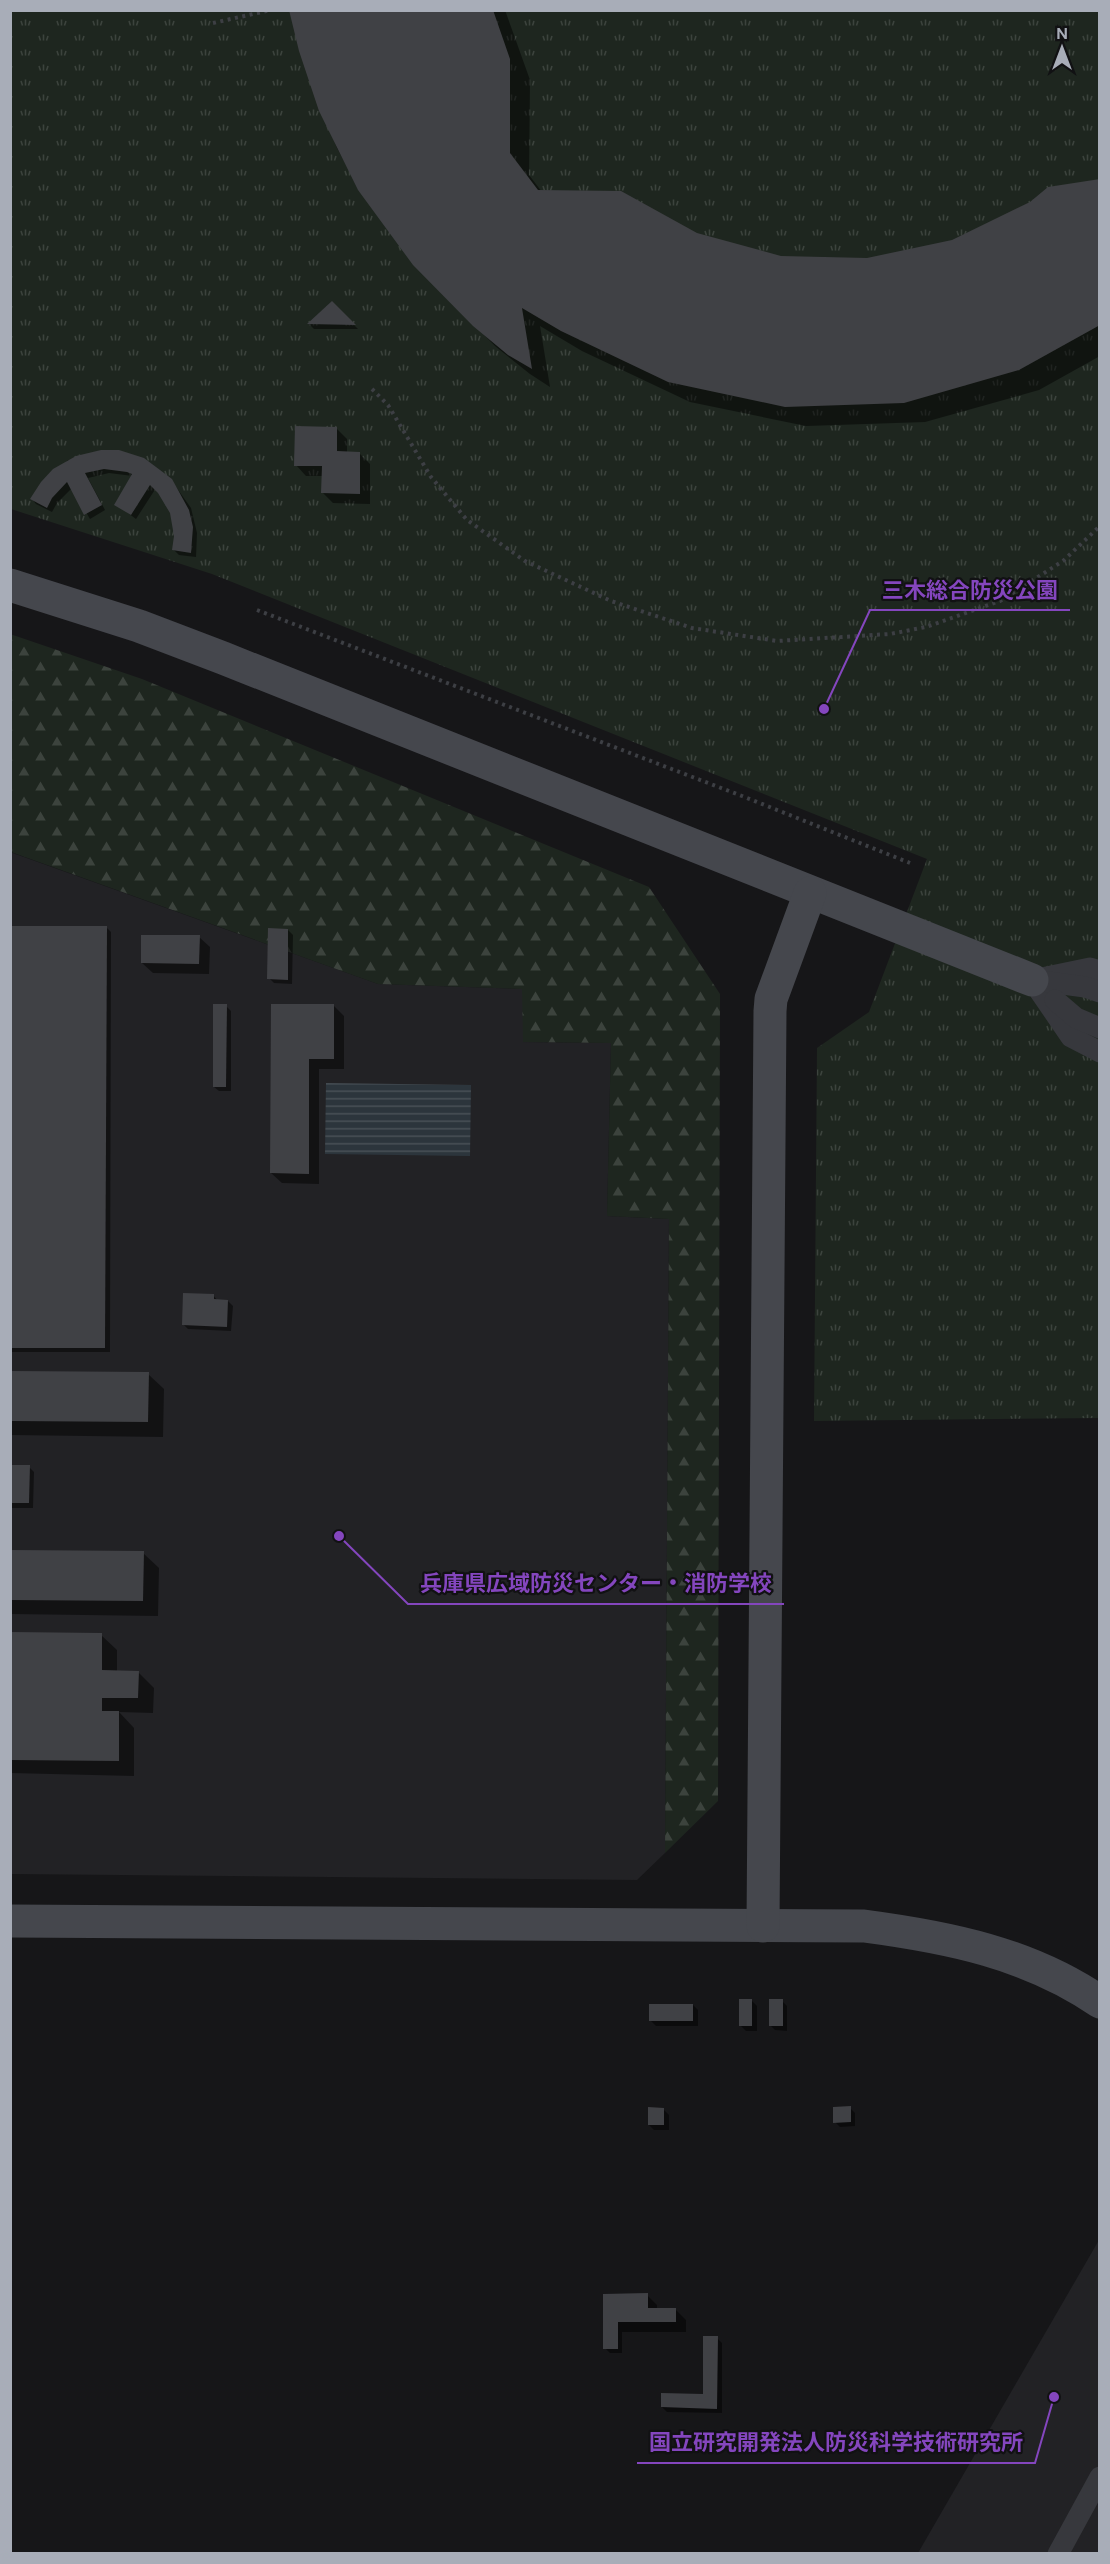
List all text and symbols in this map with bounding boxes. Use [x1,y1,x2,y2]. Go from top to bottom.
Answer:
north arrow [1032,18,1092,78]
text: N [1056,23,1068,44]
callout: 三木総合防災公園 [870,570,1070,610]
text: 三木総合防災公園 [882,576,1058,605]
callout: 兵庫県広域防災センター・消防学校 [408,1564,784,1604]
text: 兵庫県広域防災センター・消防学校 [420,1569,772,1598]
callout: 国立研究開発法人防災科学技術研究所 [637,2423,1035,2463]
text: 国立研究開発法人防災科学技術研究所 [649,2428,1023,2457]

